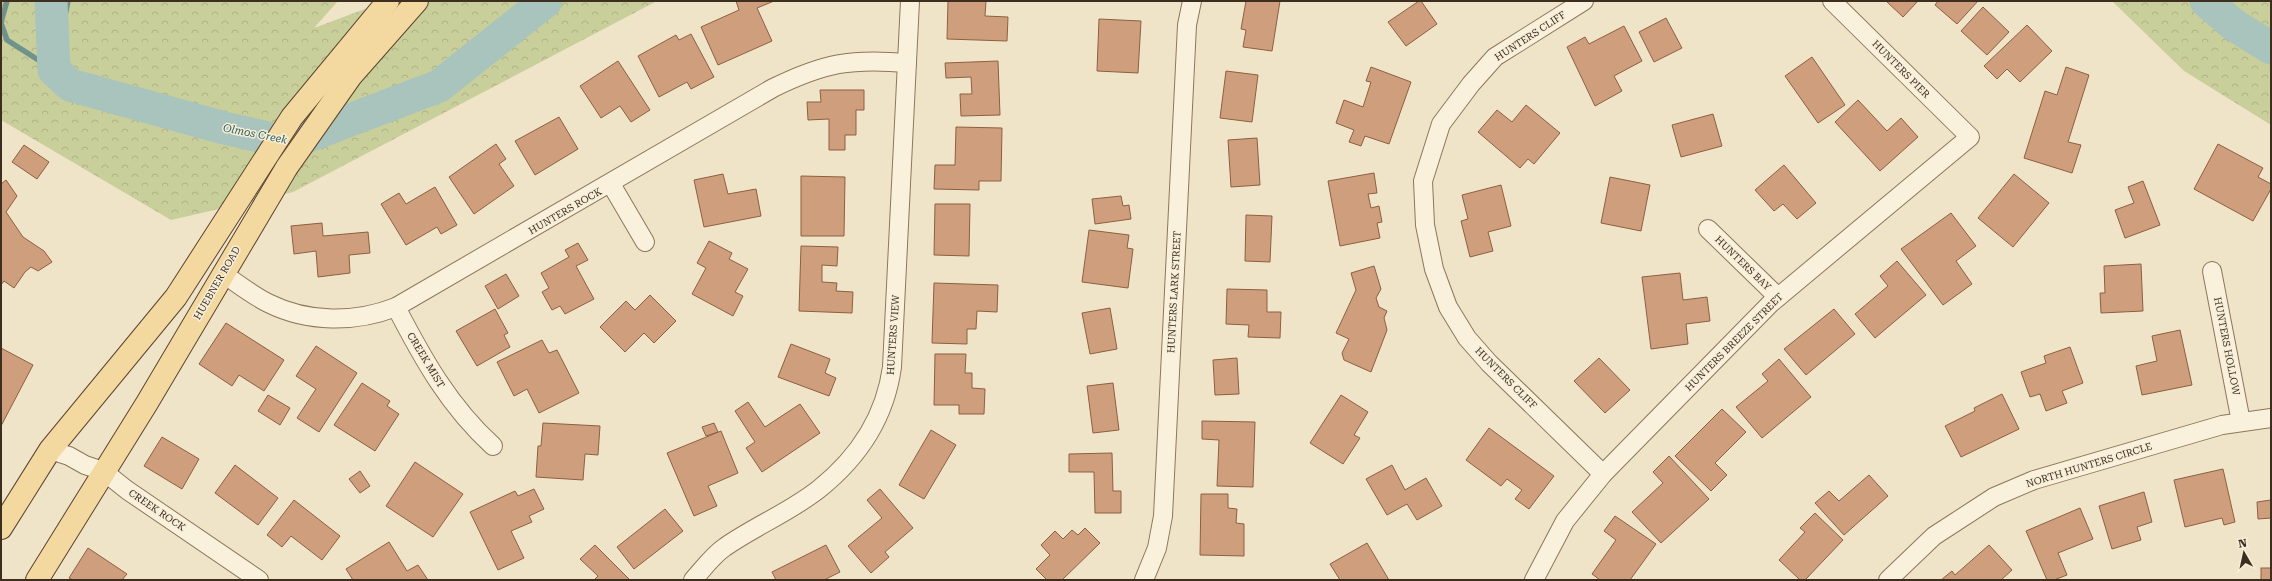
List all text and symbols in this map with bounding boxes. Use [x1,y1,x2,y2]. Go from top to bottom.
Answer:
street label: HUNTERS CLIFF [1492,9,1568,63]
street label: HUNTERS PIER [1870,38,1932,100]
water label: Olmos Creek [222,121,288,147]
street label: HUNTERS ROCK [527,185,604,236]
street label: HUNTERS LARK STREET [1165,230,1183,353]
street label: HUNTERS BAY [1713,234,1773,292]
street label: HUEBNER ROAD [192,244,243,322]
street label: HUNTERS BREEZE STREET [1683,291,1785,393]
street label: HUNTERS VIEW [885,294,901,376]
street label: HUNTERS HOLLOW [2212,296,2242,397]
street label: CREEK MIST [405,330,447,390]
street label: HUNTERS CLIFF [1473,345,1539,411]
street label: NORTH HUNTERS CIRCLE [2025,441,2153,489]
street label: CREEK ROCK [127,487,188,533]
north arrow [2224,533,2264,573]
text: N [2237,536,2248,551]

